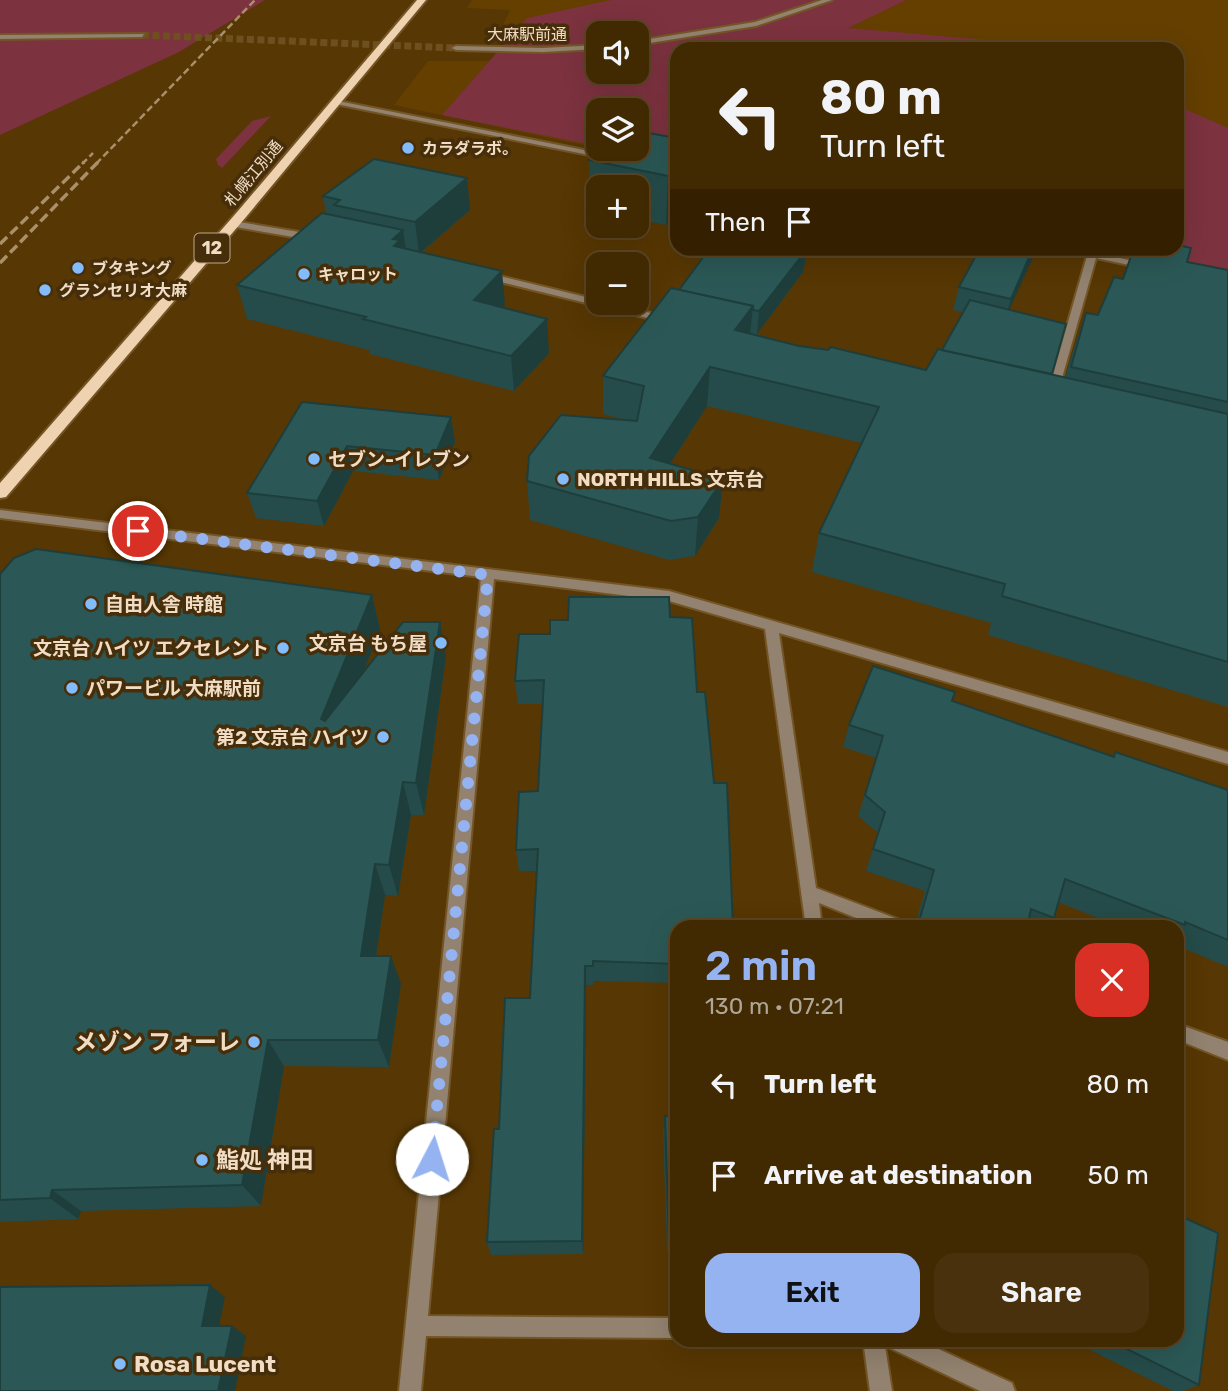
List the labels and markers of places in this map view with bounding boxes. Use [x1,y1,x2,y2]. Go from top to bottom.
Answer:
place label: カラダラボ。 [422,139,518,158]
marker: カラダラボ。 [400,140,416,156]
place label: ブタキング [92,259,172,278]
marker: ブタキング [70,260,86,276]
place label: キャロット [318,265,398,284]
marker: キャロット [296,266,312,282]
place label: グランセリオ大麻 [59,281,187,300]
marker: グランセリオ大麻 [37,282,53,298]
place label: セブン-イレブン [328,448,470,471]
marker: セブン-イレブン [306,451,322,467]
place label: NORTH HILLS 文京台 [577,468,764,491]
marker: NORTH HILLS 文京台 [555,471,571,487]
pin [108,501,168,561]
place label: 自由人舎 時館 [105,593,223,616]
marker: 自由人舎 時館 [83,596,99,612]
place label: 文京台 もち屋 [309,632,427,655]
marker: 文京台 もち屋 [433,635,449,651]
place label: 文京台 ハイツ エクセレント [33,637,269,660]
marker: 文京台 ハイツ エクセレント [275,640,291,656]
place label: パワービル 大麻駅前 [86,677,261,700]
marker: パワービル 大麻駅前 [64,680,80,696]
place label: 第2 文京台 ハイツ [216,726,369,749]
marker: 第2 文京台 ハイツ [375,729,391,745]
place label: メゾン フォーレ [74,1028,240,1056]
marker: メゾン フォーレ [246,1034,262,1050]
place label: 鮨処 神田 [216,1146,313,1174]
marker: 鮨処 神田 [194,1152,210,1168]
place label: Rosa Lucent [134,1350,276,1378]
marker: Rosa Lucent [112,1356,128,1372]

